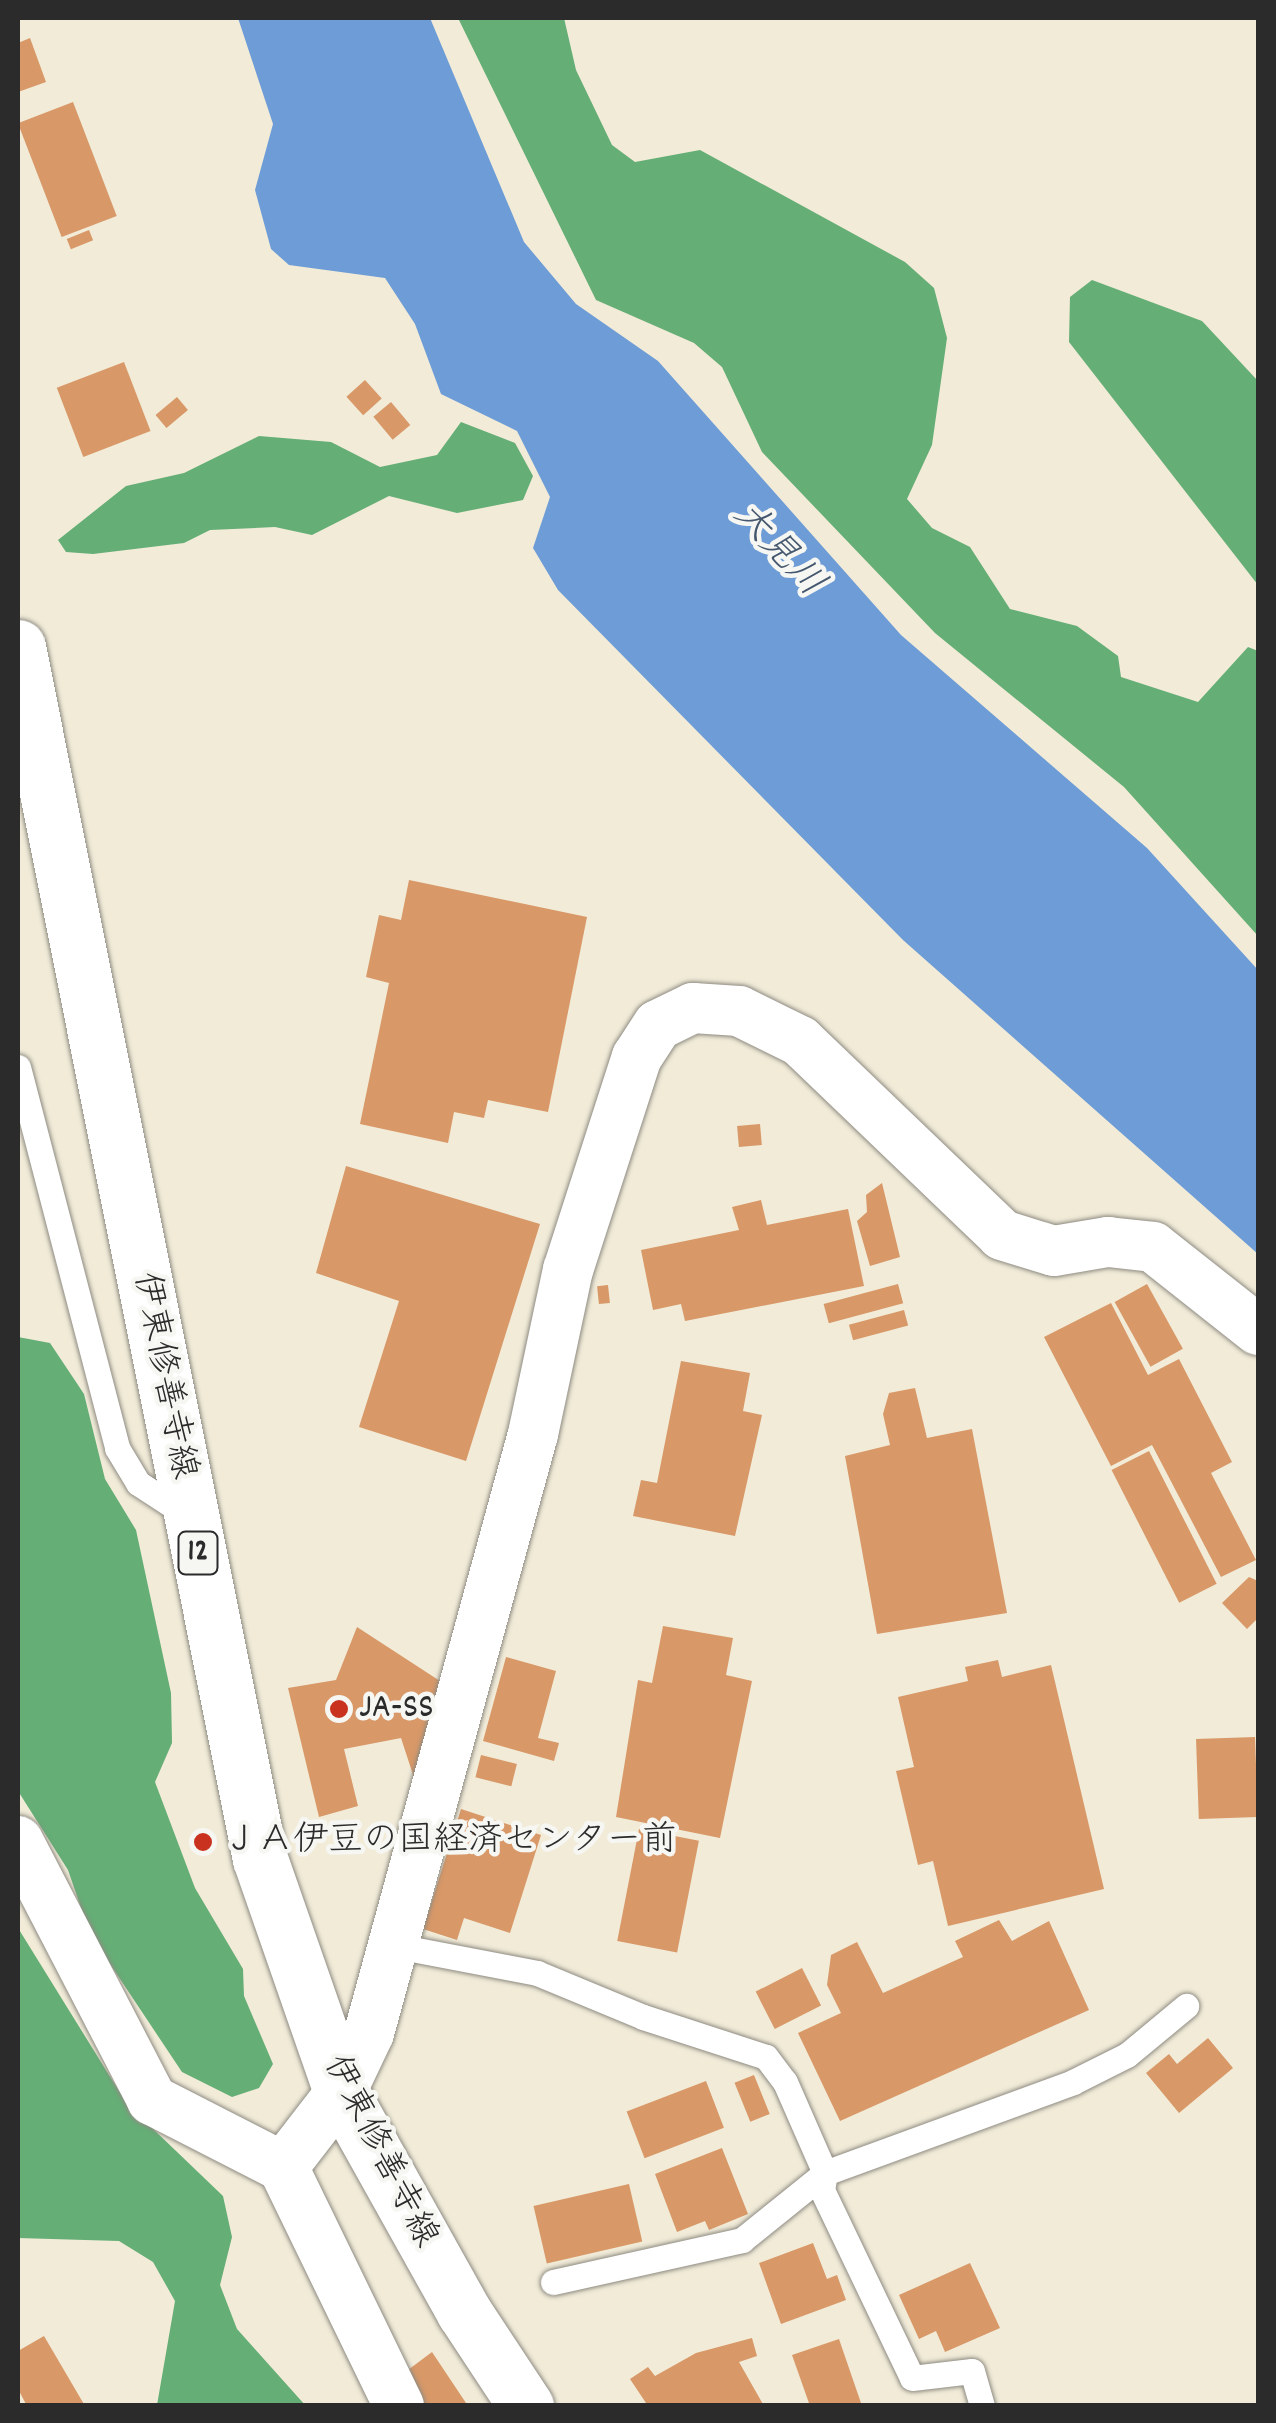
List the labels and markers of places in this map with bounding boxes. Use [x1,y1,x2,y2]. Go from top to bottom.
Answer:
place label: JA-SS [359,1688,434,1730]
marker: JA-SS [328,1698,350,1720]
place label: ＪＡ伊豆の国経済センター前 [223,1821,678,1863]
marker: ＪＡ伊豆の国経済センター前 [192,1831,214,1853]

